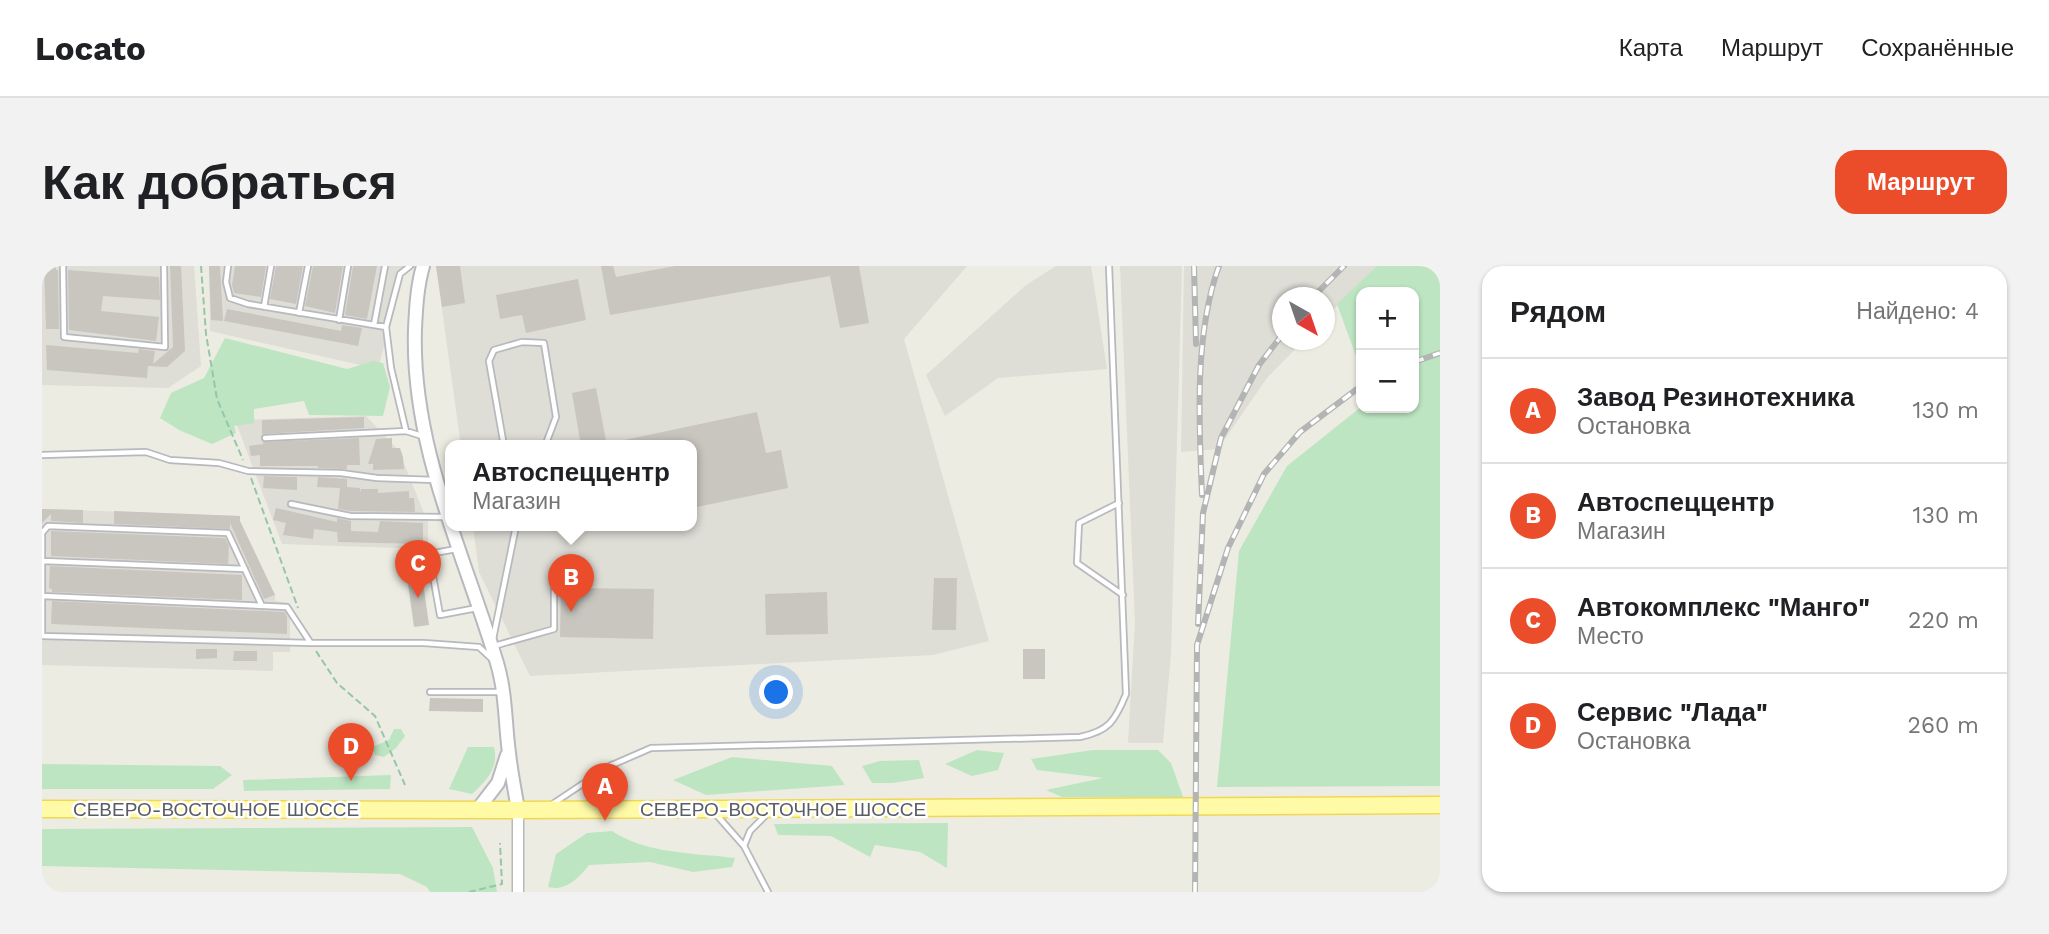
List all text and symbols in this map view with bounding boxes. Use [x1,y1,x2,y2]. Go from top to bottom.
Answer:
text: Locato [35,29,146,68]
text: Карта [1619,34,1683,62]
text: Маршрут [1721,34,1823,62]
text: Сохранённые [1861,34,2014,62]
button: Маршрут [1835,150,2007,214]
text: Как добраться [42,153,397,211]
north arrow [1272,287,1335,350]
map controls [1356,287,1419,413]
button: + [1356,287,1419,350]
text: Рядом [1510,294,1606,329]
text: Найдено: 4 [1856,298,1979,325]
button: − [1356,350,1419,413]
text: Завод Резинотехника [1577,382,1854,412]
text: A [1525,397,1541,424]
text: 130 m [1913,397,1979,424]
text: Остановка [1577,413,1691,440]
popup [445,440,697,531]
text: Автоспеццентр [472,457,670,487]
text: Автоспеццентр [1577,487,1775,517]
text: Магазин [472,488,561,515]
text: B [1525,502,1541,529]
text: 130 m [1913,502,1979,529]
text: Магазин [1577,518,1666,545]
pin: C [395,540,441,598]
pin: B [548,554,594,612]
text: Автокомплекс "Манго" [1577,592,1870,622]
text: C [1525,607,1541,634]
text: 220 m [1908,607,1979,634]
text: Место [1577,623,1644,650]
your location [759,675,793,709]
text: Сервис "Лада" [1577,697,1768,727]
text: D [1525,712,1541,739]
text: 260 m [1908,712,1979,739]
pin: D [328,723,374,781]
text: Остановка [1577,728,1691,755]
pin: A [582,763,628,821]
street label: СЕВЕРО-ВОСТОЧНОЕ ШОССЕ [73,798,359,821]
street label: СЕВЕРО-ВОСТОЧНОЕ ШОССЕ [640,798,926,821]

